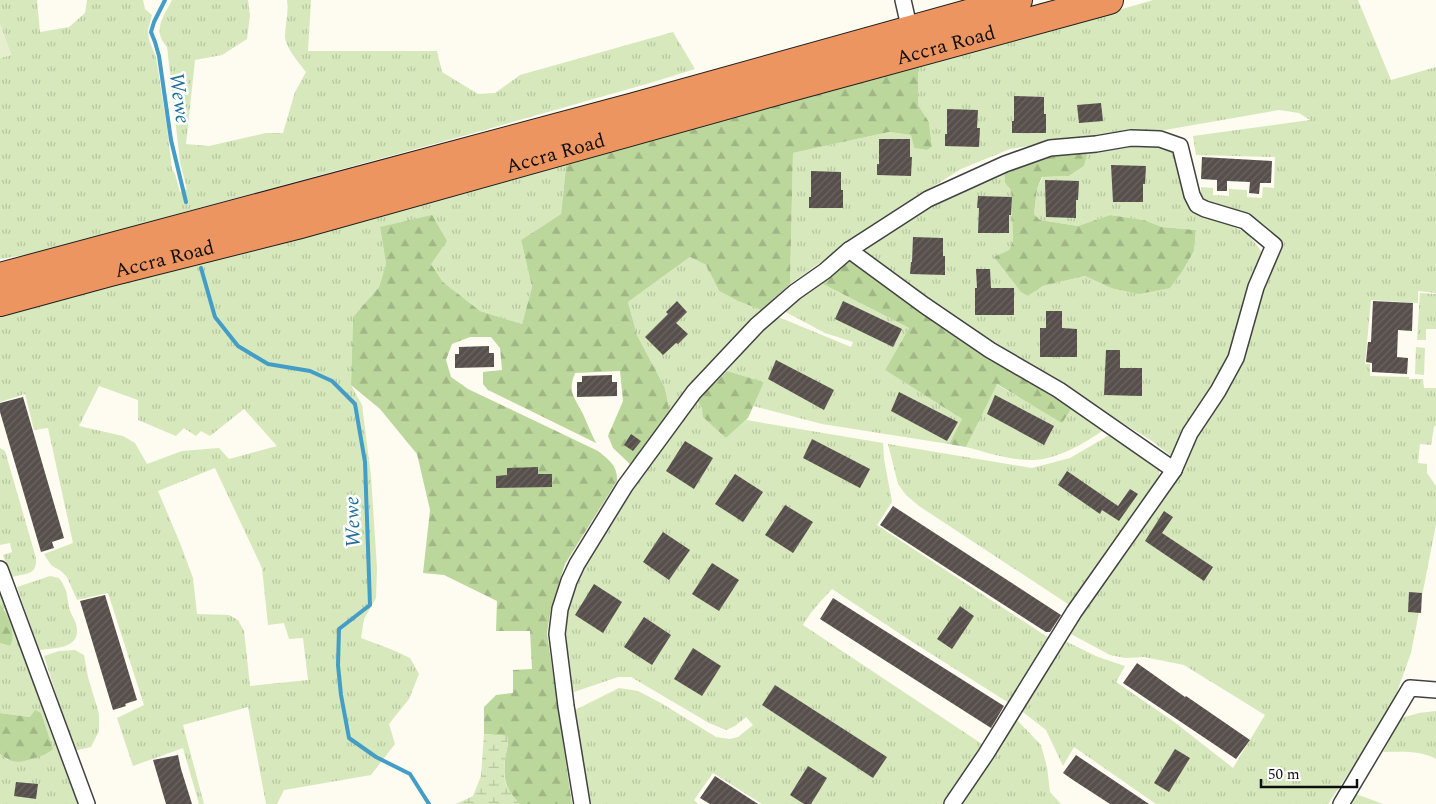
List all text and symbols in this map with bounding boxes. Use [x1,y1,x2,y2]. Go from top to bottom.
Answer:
street label: Accra Road [893,18,999,74]
water label: Wewe [160,70,198,126]
street label: Accra Road [502,126,609,182]
street label: Accra Road [112,232,218,286]
water label: Wewe [336,496,370,548]
scale bar [1261,756,1357,788]
text: 50 m [1268,763,1300,786]

